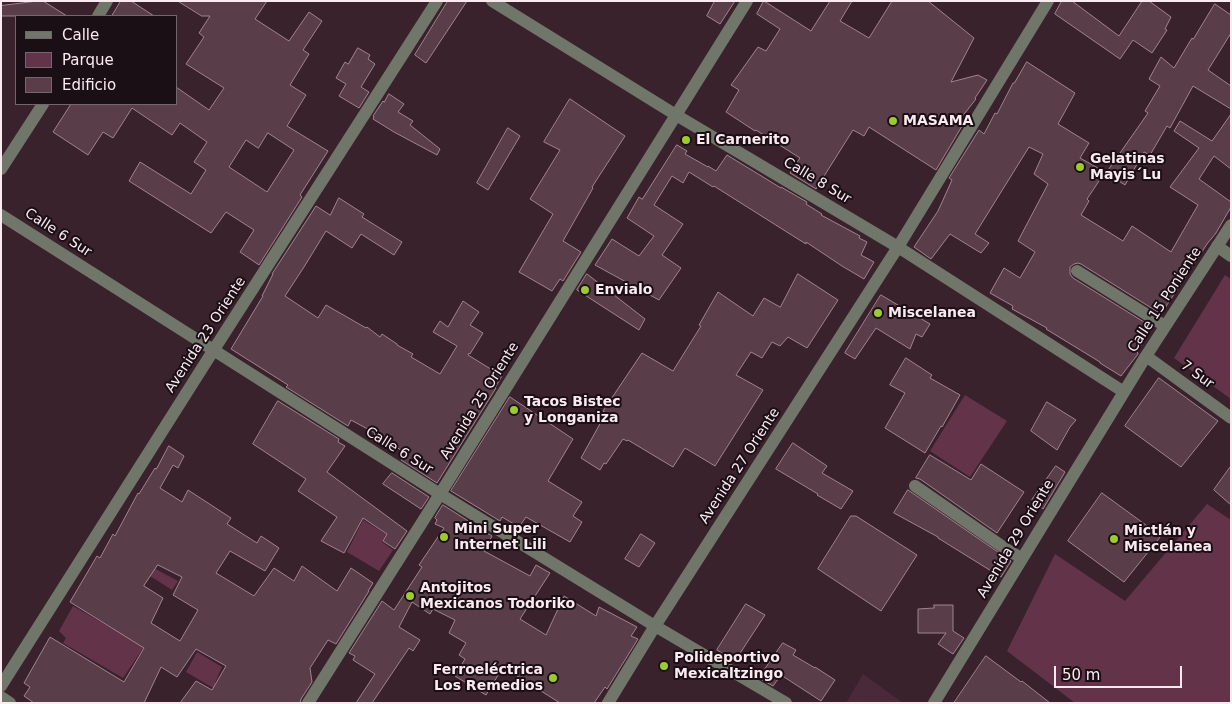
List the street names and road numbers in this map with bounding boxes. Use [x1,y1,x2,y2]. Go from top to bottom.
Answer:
street label: Calle 8 Sur [780,154,854,208]
street label: Calle 6 Sur [22,205,94,261]
street label: Calle 15 Poniente [1125,244,1205,356]
street label: Avenida 23 Oriente [162,274,250,396]
street label: Avenida 25 Oriente [437,339,523,463]
street label: 7 Sur [1177,357,1217,393]
street label: Avenida 27 Oriente [696,405,784,527]
street label: Calle 6 Sur [362,424,436,478]
street label: Avenida 29 Oriente [974,477,1058,601]

